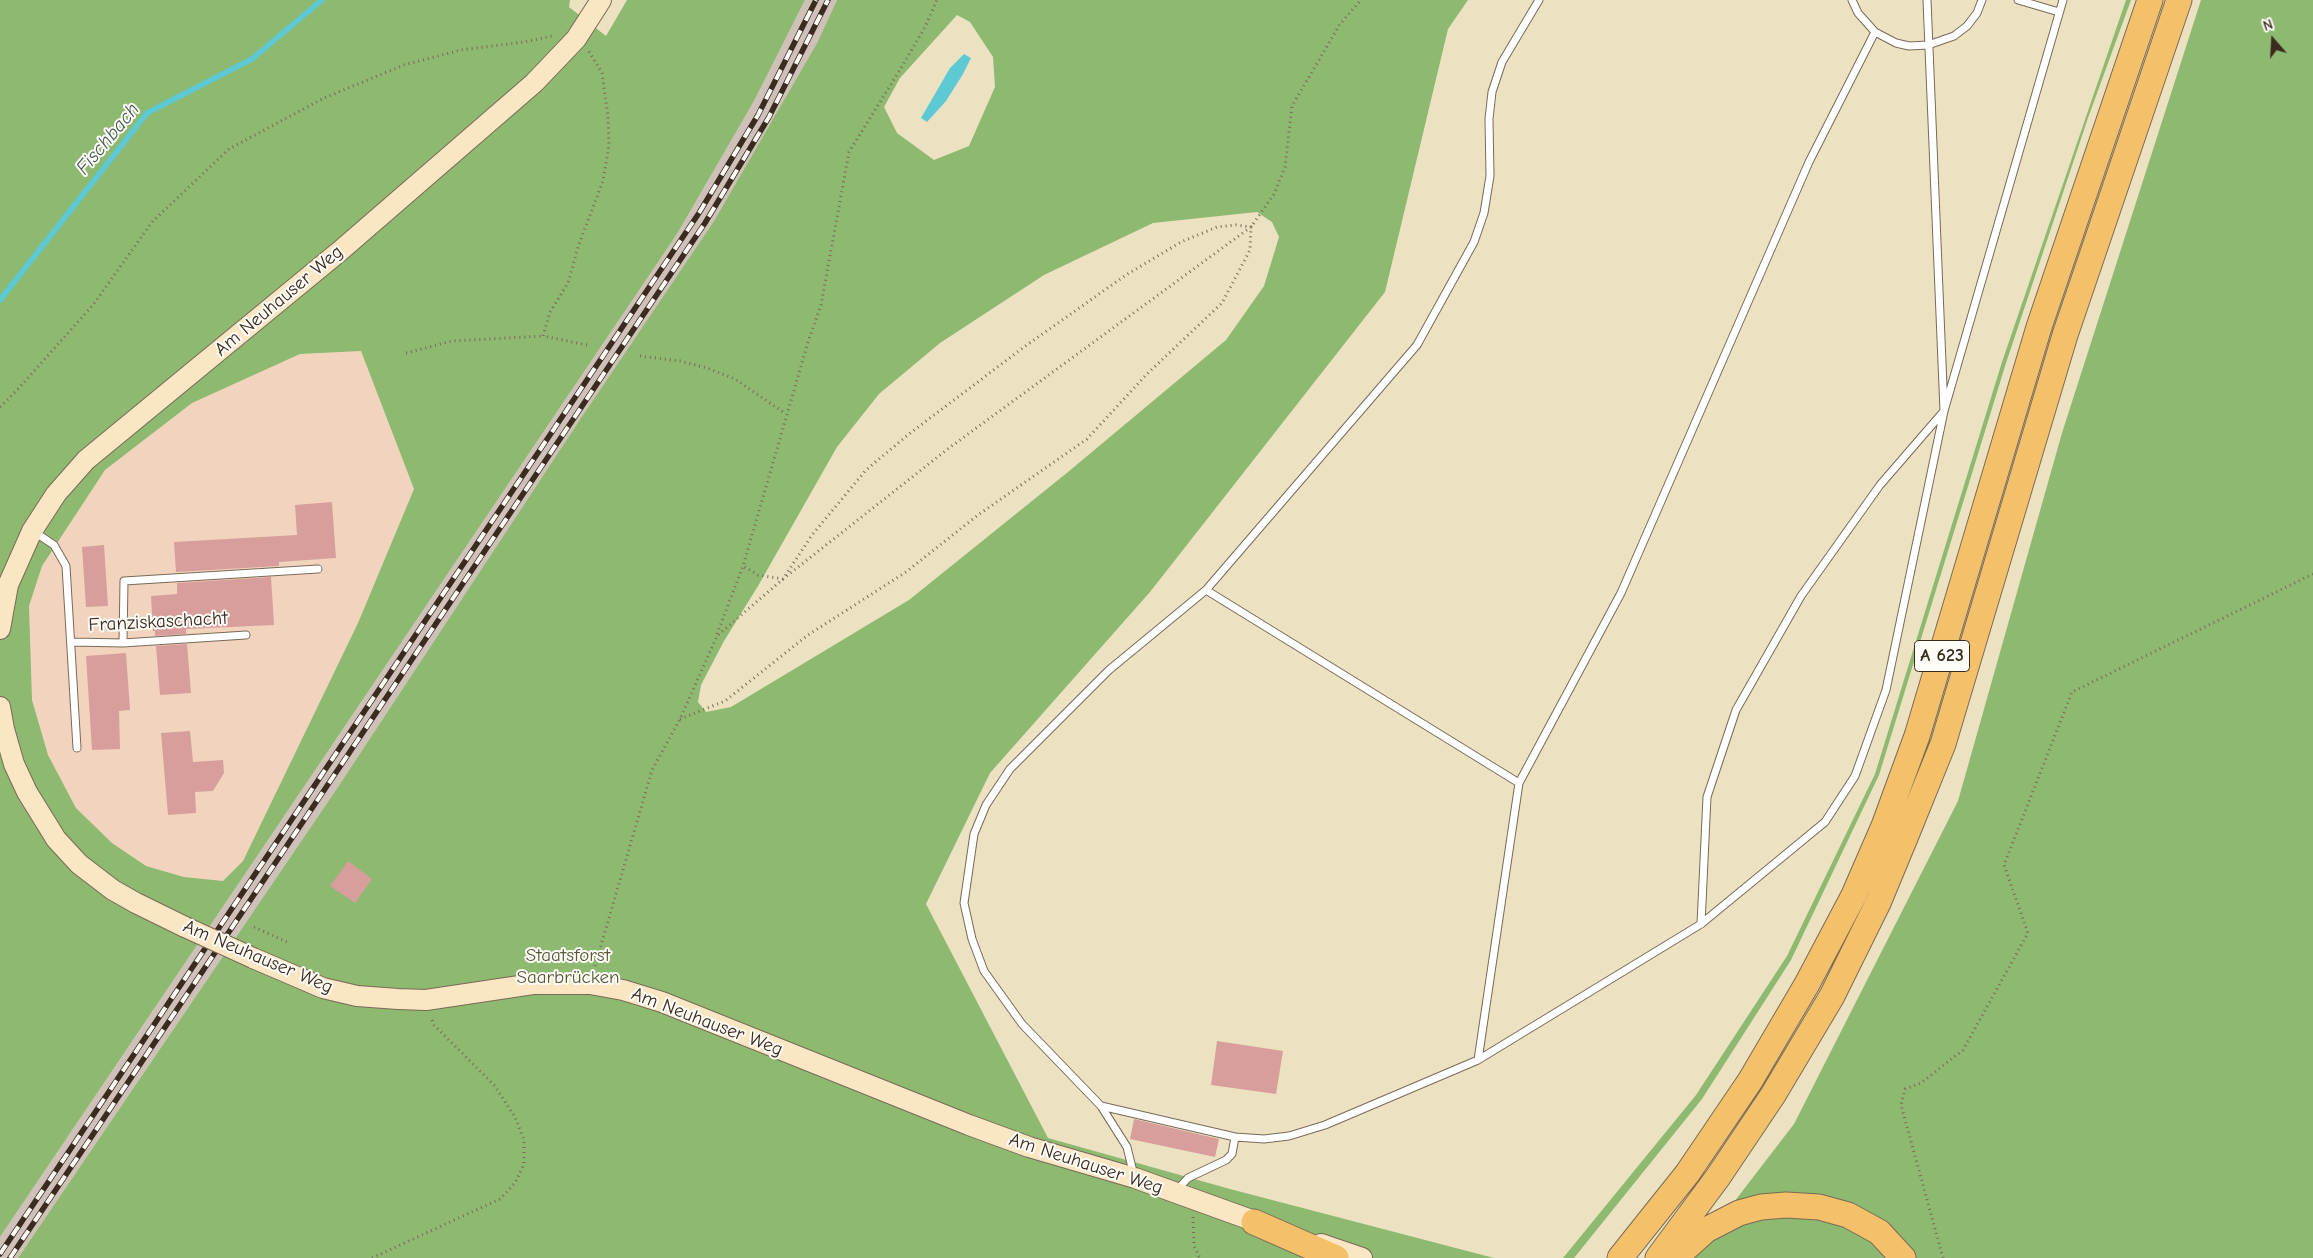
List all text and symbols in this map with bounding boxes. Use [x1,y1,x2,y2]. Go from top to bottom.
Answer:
north arrow [2248,15,2298,65]
text: N [2261,16,2275,35]
water label: Fischbach [71,98,145,180]
street label: Am Neuhauser Weg [210,241,348,361]
street label: Franziskaschacht [88,607,228,637]
road number: A 623 [1914,640,1970,671]
street label: Am Neuhauser Weg [180,915,336,999]
park label: Staatsforst Saarbrücken [516,945,620,989]
street label: Am Neuhauser Weg [628,983,786,1061]
street label: Am Neuhauser Weg [1006,1128,1166,1200]

